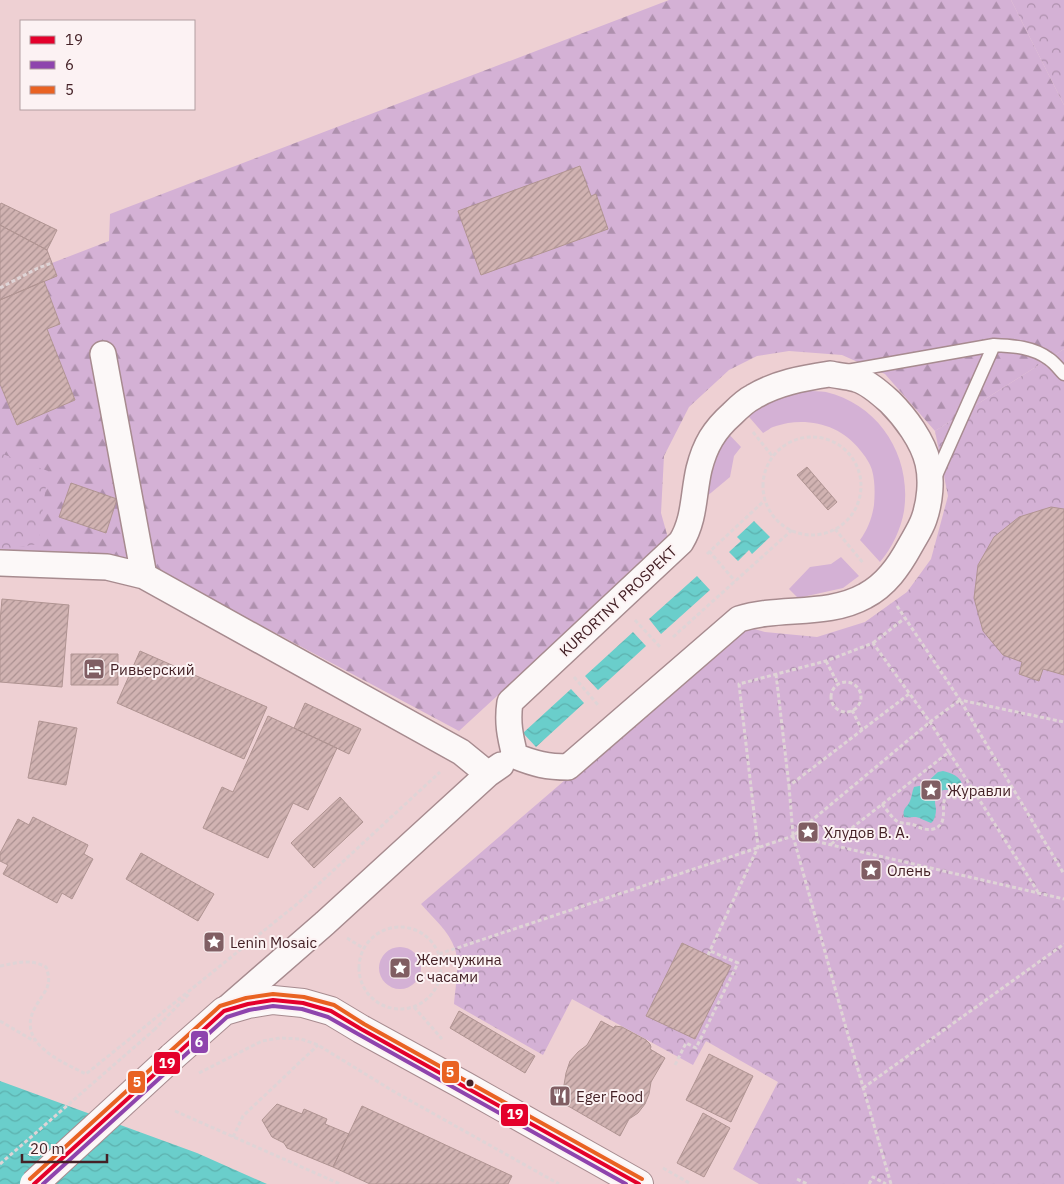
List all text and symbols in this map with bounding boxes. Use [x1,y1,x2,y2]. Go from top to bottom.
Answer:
legend [20,20,195,110]
text: 19 [65,30,83,49]
text: 6 [65,55,74,74]
text: 5 [65,80,74,99]
street label: KURORTNY PROSPEKT [555,541,681,661]
hotel icon: Ривьерский [82,657,106,681]
place label: Ривьерский [110,660,194,679]
place icon: Журавли [919,778,943,802]
place label: Журавли [947,781,1011,800]
place icon: Хлудов В. А. [796,820,820,844]
place label: Хлудов В. А. [824,823,909,842]
place icon: Олень [859,858,883,882]
place label: Олень [887,861,931,880]
place icon: Lenin Mosaic [202,930,226,954]
place label: Lenin Mosaic [230,933,318,952]
place label: Жемчужина с часами [416,950,502,986]
place icon: Жемчужина с часами [388,956,412,980]
line badge: 6 [190,1030,209,1054]
text: 6 [195,1033,203,1051]
line badge: 19 [153,1051,181,1075]
text: 19 [159,1054,175,1072]
line badge: 5 [441,1060,460,1084]
text: 5 [446,1063,454,1081]
line badge: 5 [127,1070,146,1094]
text: 5 [133,1073,141,1091]
unlabelled marker [465,1078,475,1088]
restaurant icon: Eger Food [548,1084,572,1108]
place label: Eger Food [576,1087,643,1106]
line badge: 19 [500,1103,529,1127]
text: 19 [507,1105,523,1123]
scale bar [22,1132,108,1164]
text: 20 m [30,1139,65,1158]

